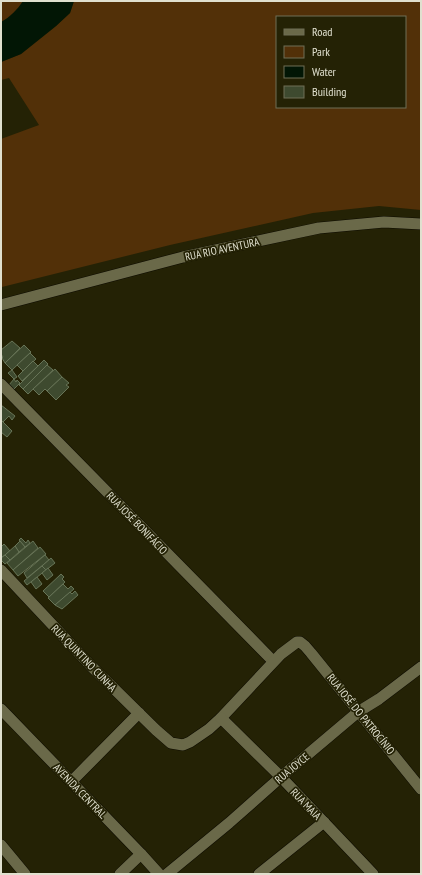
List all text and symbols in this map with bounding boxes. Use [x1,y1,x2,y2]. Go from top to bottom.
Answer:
legend [276,16,406,108]
text: Road [312,24,332,39]
text: Park [312,44,330,59]
text: Water [312,64,337,79]
text: Building [312,84,347,99]
street label: RUA RIO AVENTURA [184,234,261,264]
street label: RUA JOSÉ BONIFÁCIO [104,489,170,557]
street label: RUA QUINTINO CUNHA [48,621,120,695]
street label: RUA JOSÉ DO PATROCÍNIO [324,671,398,757]
street label: RUA JOYCE [272,749,312,787]
street label: AVENIDA CENTRAL [50,761,110,822]
street label: RUA MAIA [288,785,325,823]

